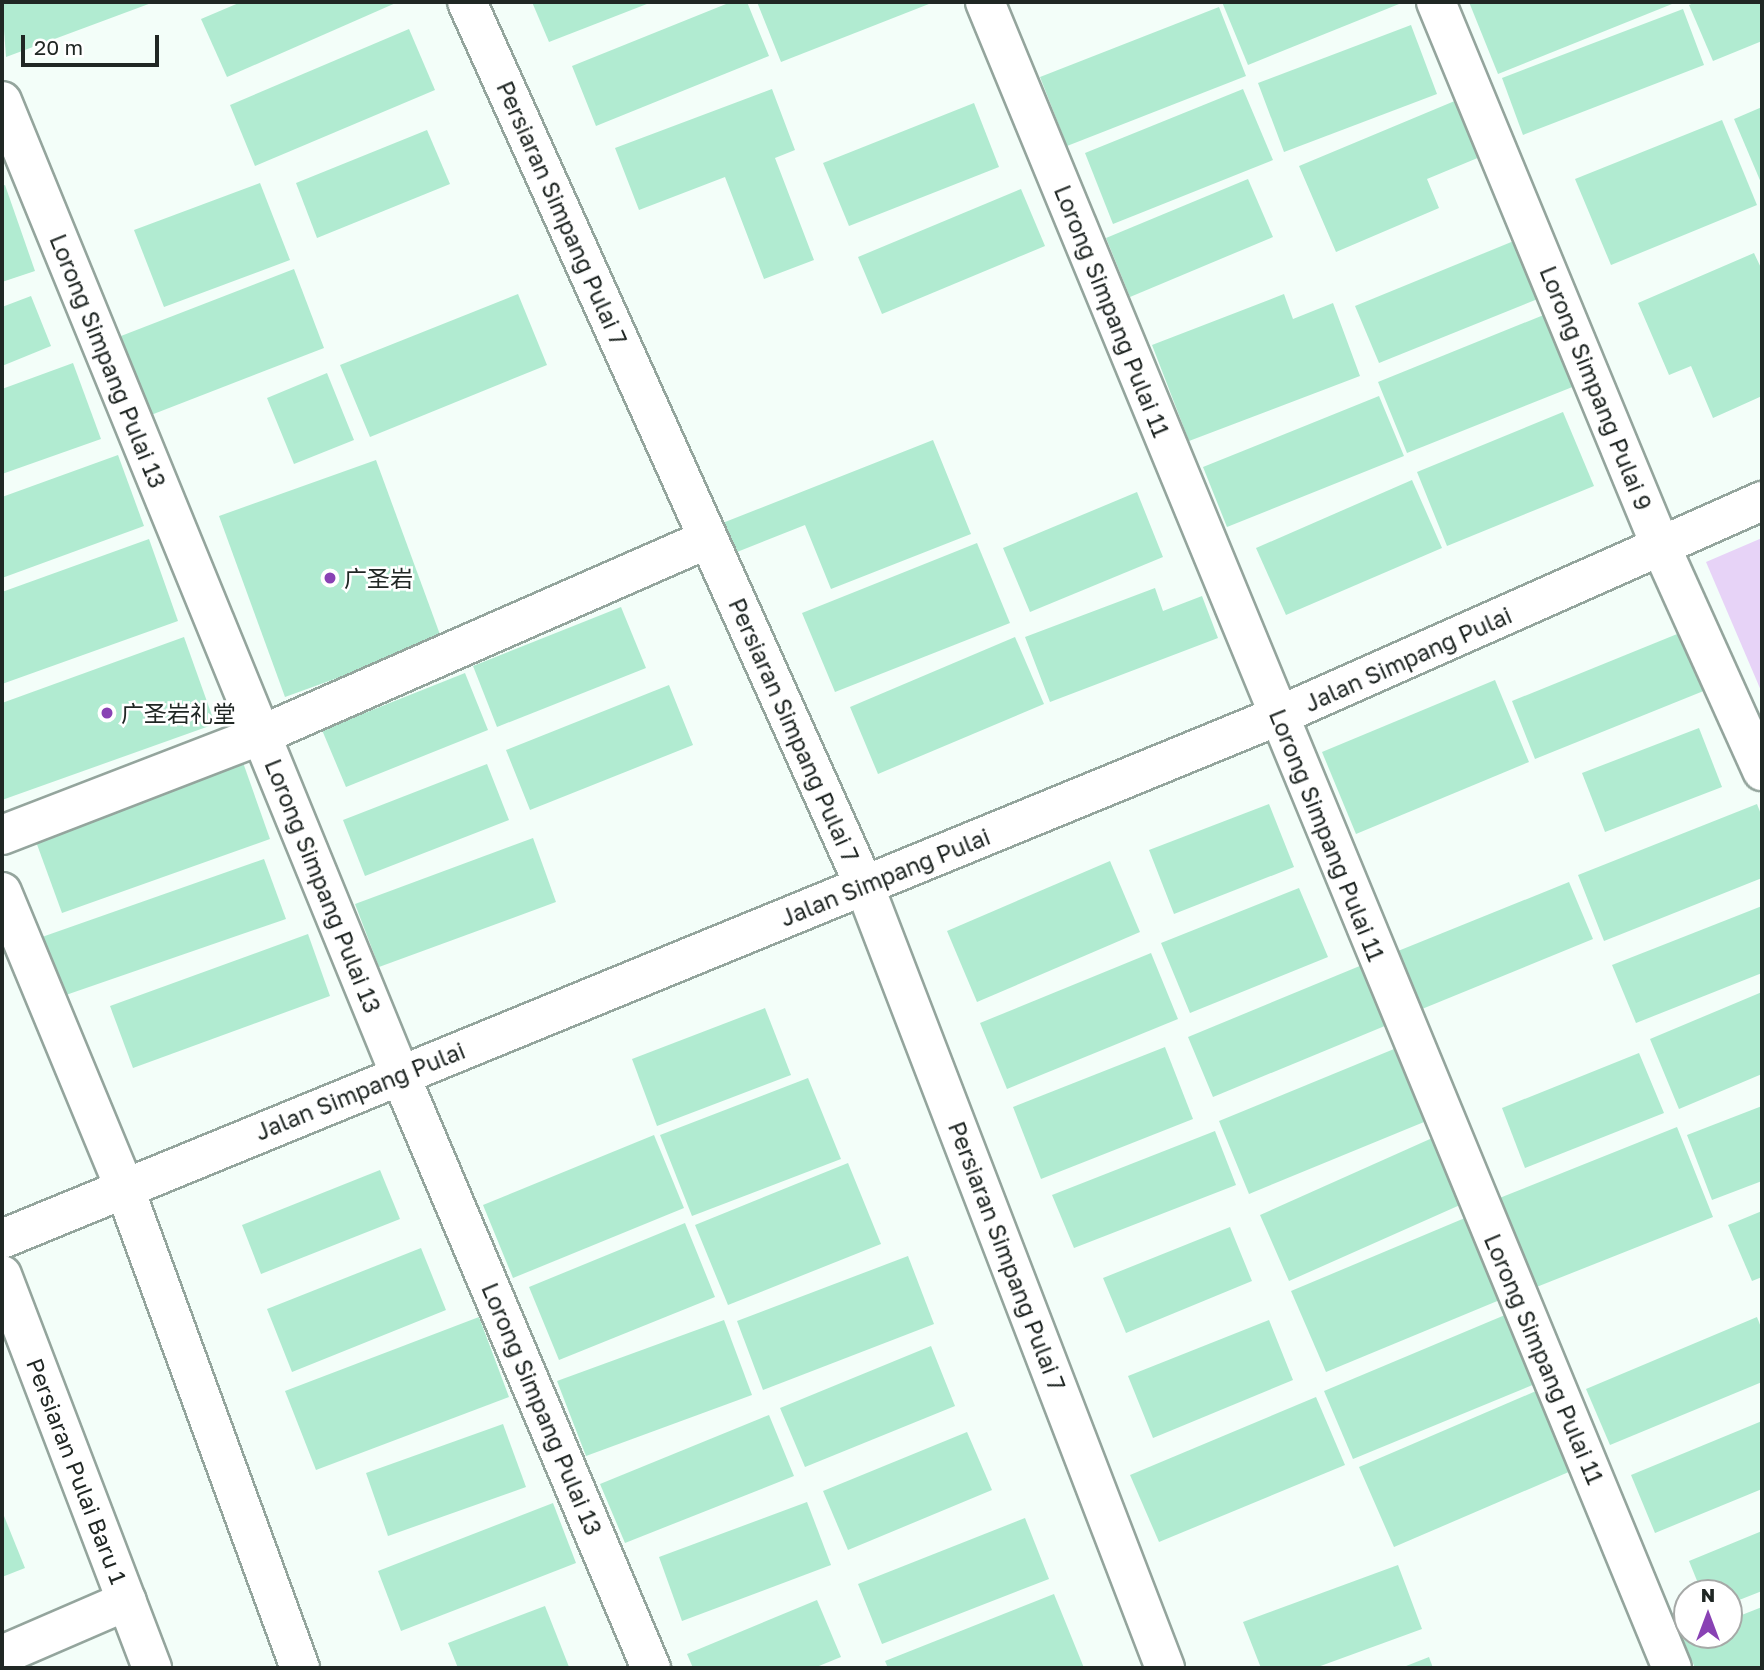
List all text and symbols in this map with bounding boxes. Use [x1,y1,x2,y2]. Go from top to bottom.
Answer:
scale bar [24,21,163,65]
text: 20 m [34,34,83,60]
street label: Persiaran Simpang Pulai 7 [491,77,633,349]
street label: Lorong Simpang Pulai 11 [1049,181,1175,441]
street label: Lorong Simpang Pulai 13 [44,230,172,492]
street label: Lorong Simpang Pulai 9 [1534,262,1658,514]
place label: 广圣岩 [344,564,413,592]
marker: 广圣岩 [322,570,338,586]
street label: Persiaran Simpang Pulai 7 [723,594,865,866]
street label: Jalan Simpang Pulai [1300,601,1516,717]
place label: 广圣岩礼堂 [121,699,236,727]
marker: 广圣岩礼堂 [99,705,115,721]
street label: Lorong Simpang Pulai 11 [1264,705,1390,965]
street label: Lorong Simpang Pulai 13 [259,755,387,1017]
street label: Jalan Simpang Pulai [776,822,994,932]
street label: Jalan Simpang Pulai [251,1036,469,1146]
street label: Persiaran Simpang Pulai 7 [943,1118,1071,1394]
street label: Lorong Simpang Pulai 11 [1479,1230,1609,1488]
street label: Lorong Simpang Pulai 13 [476,1279,608,1539]
street label: Persiaran Pulai Baru 1 [21,1354,133,1588]
north arrow [1673,1579,1743,1649]
text: N [1701,1583,1715,1606]

